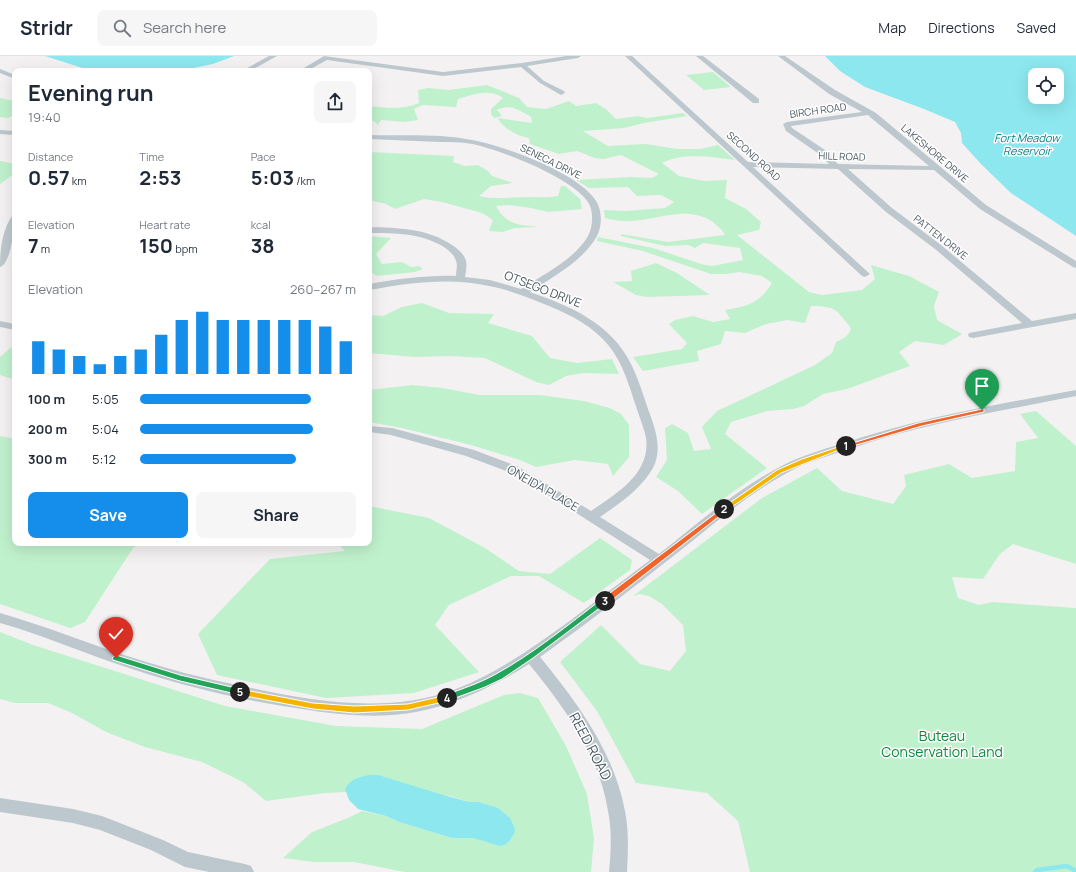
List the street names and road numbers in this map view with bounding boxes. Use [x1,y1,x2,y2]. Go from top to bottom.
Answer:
street label: BIRCH ROAD [789,99,848,121]
street label: LAKESHORE DRIVE [898,121,972,186]
street label: SECOND ROAD [724,128,784,184]
street label: SENECA DRIVE [518,140,584,182]
street label: HILL ROAD [818,148,866,164]
street label: PATTEN DRIVE [911,211,971,263]
street label: OTSEGO DRIVE [502,266,584,312]
street label: ONEIDA PLACE [504,461,582,516]
street label: REED ROAD [565,709,617,783]

